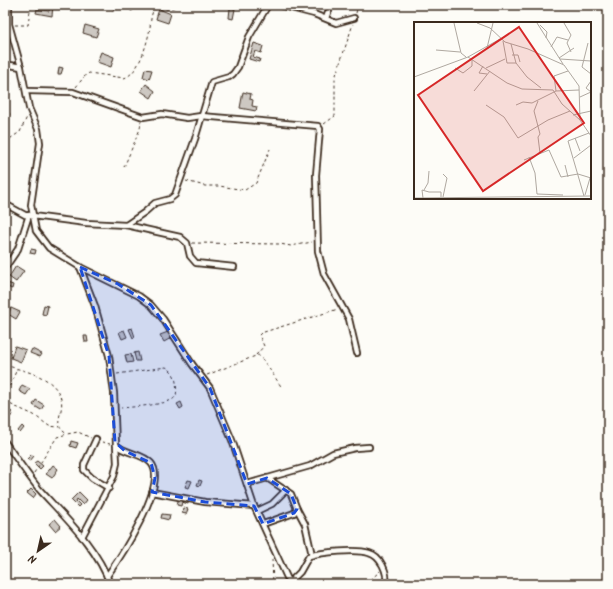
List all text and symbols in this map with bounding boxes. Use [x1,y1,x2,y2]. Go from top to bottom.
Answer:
inset map [414,22,591,199]
north arrow [18,531,58,571]
text: N [25,549,41,568]

